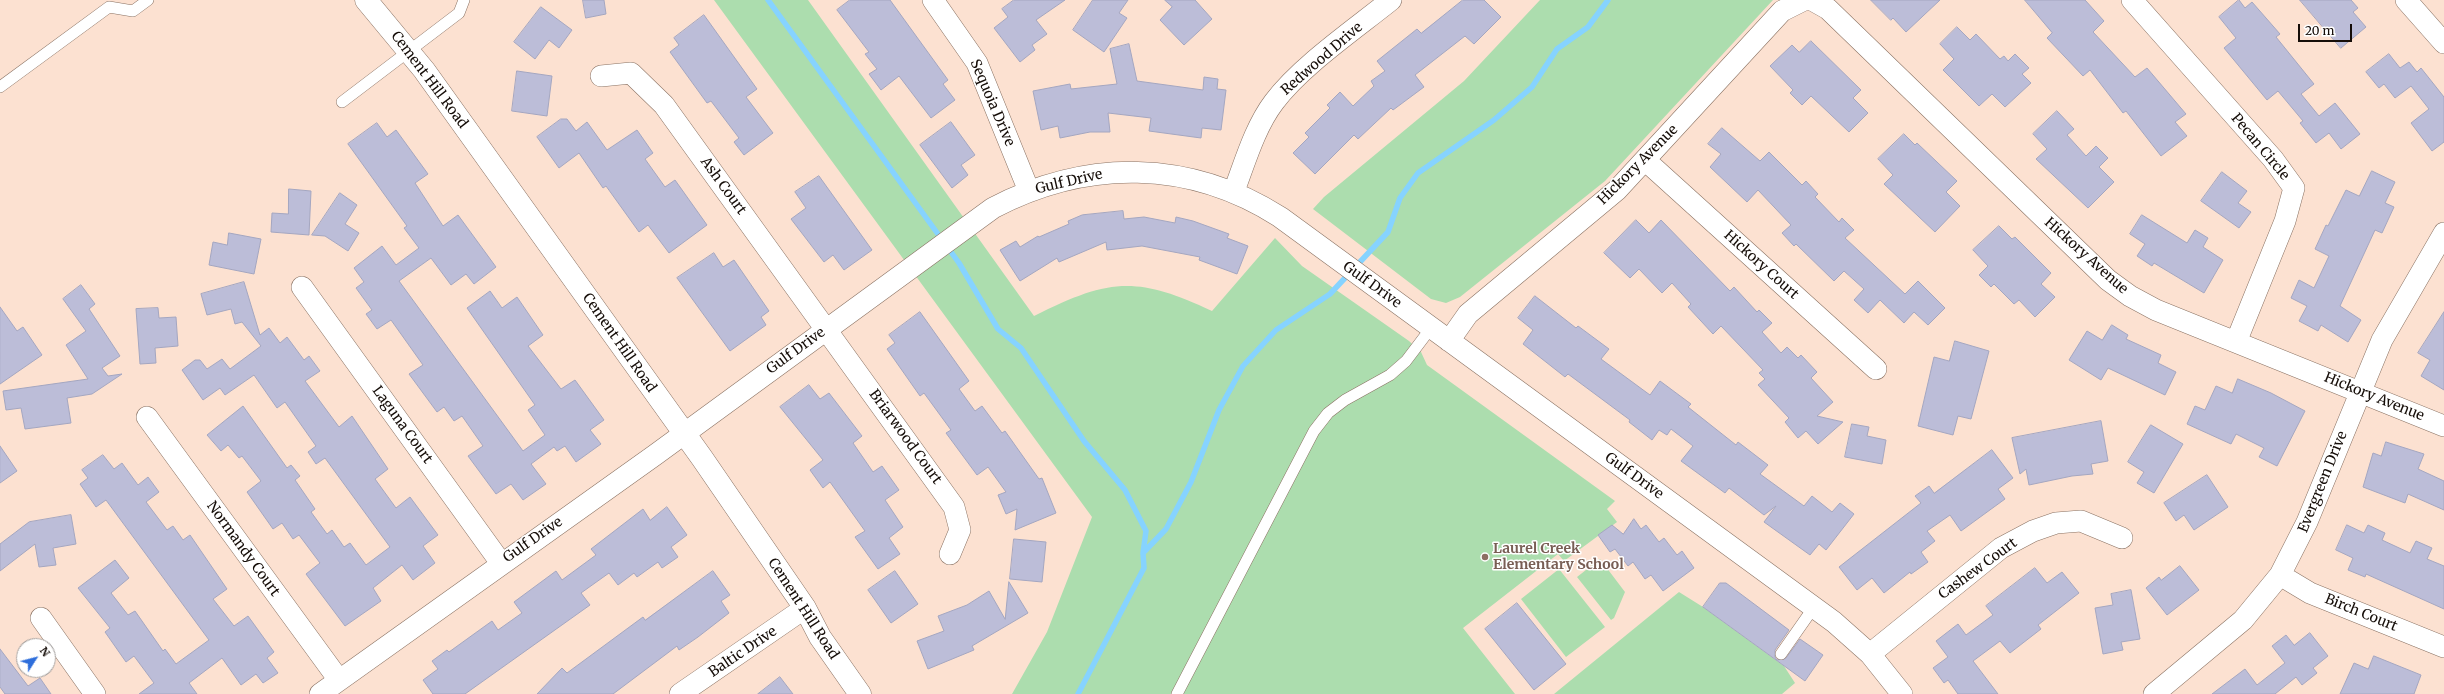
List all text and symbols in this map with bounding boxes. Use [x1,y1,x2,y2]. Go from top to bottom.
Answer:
scale bar [2300,16,2354,42]
street label: Redwood Drive [1278,19,1366,99]
text: 20 m [2305,23,2334,38]
street label: Cement Hill Road [387,28,471,132]
street label: Sequoia Drive [966,57,1018,149]
street label: Pecan Circle [2227,110,2293,184]
street label: Hickory Avenue [1594,121,1682,209]
street label: Ash Court [697,154,749,218]
street label: Gulf Drive [1034,166,1104,198]
street label: Hickory Avenue [2041,214,2131,298]
street label: Hickory Court [1720,227,1802,303]
street label: Gulf Drive [1340,258,1404,312]
street label: Cement Hill Road [579,290,659,396]
street label: Gulf Drive [764,324,828,378]
street label: Hickory Avenue [2322,369,2426,425]
street label: Laguna Court [368,383,436,467]
street label: Briarwood Court [865,387,945,487]
street label: Evergreen Drive [2295,429,2351,535]
street label: Gulf Drive [1602,449,1666,503]
street label: Normandy Court [203,498,283,600]
street label: Gulf Drive [500,514,566,566]
street label: Cashew Court [1936,535,2020,603]
place label: Laurel Creek Elementary School [1493,541,1624,574]
marker: Laurel Creek Elementary School [1480,552,1490,562]
street label: Cement Hill Road [764,555,842,663]
street label: Birch Court [2322,591,2400,635]
street label: Baltic Drive [706,623,780,681]
north arrow [16,638,56,678]
text: N [37,644,53,659]

